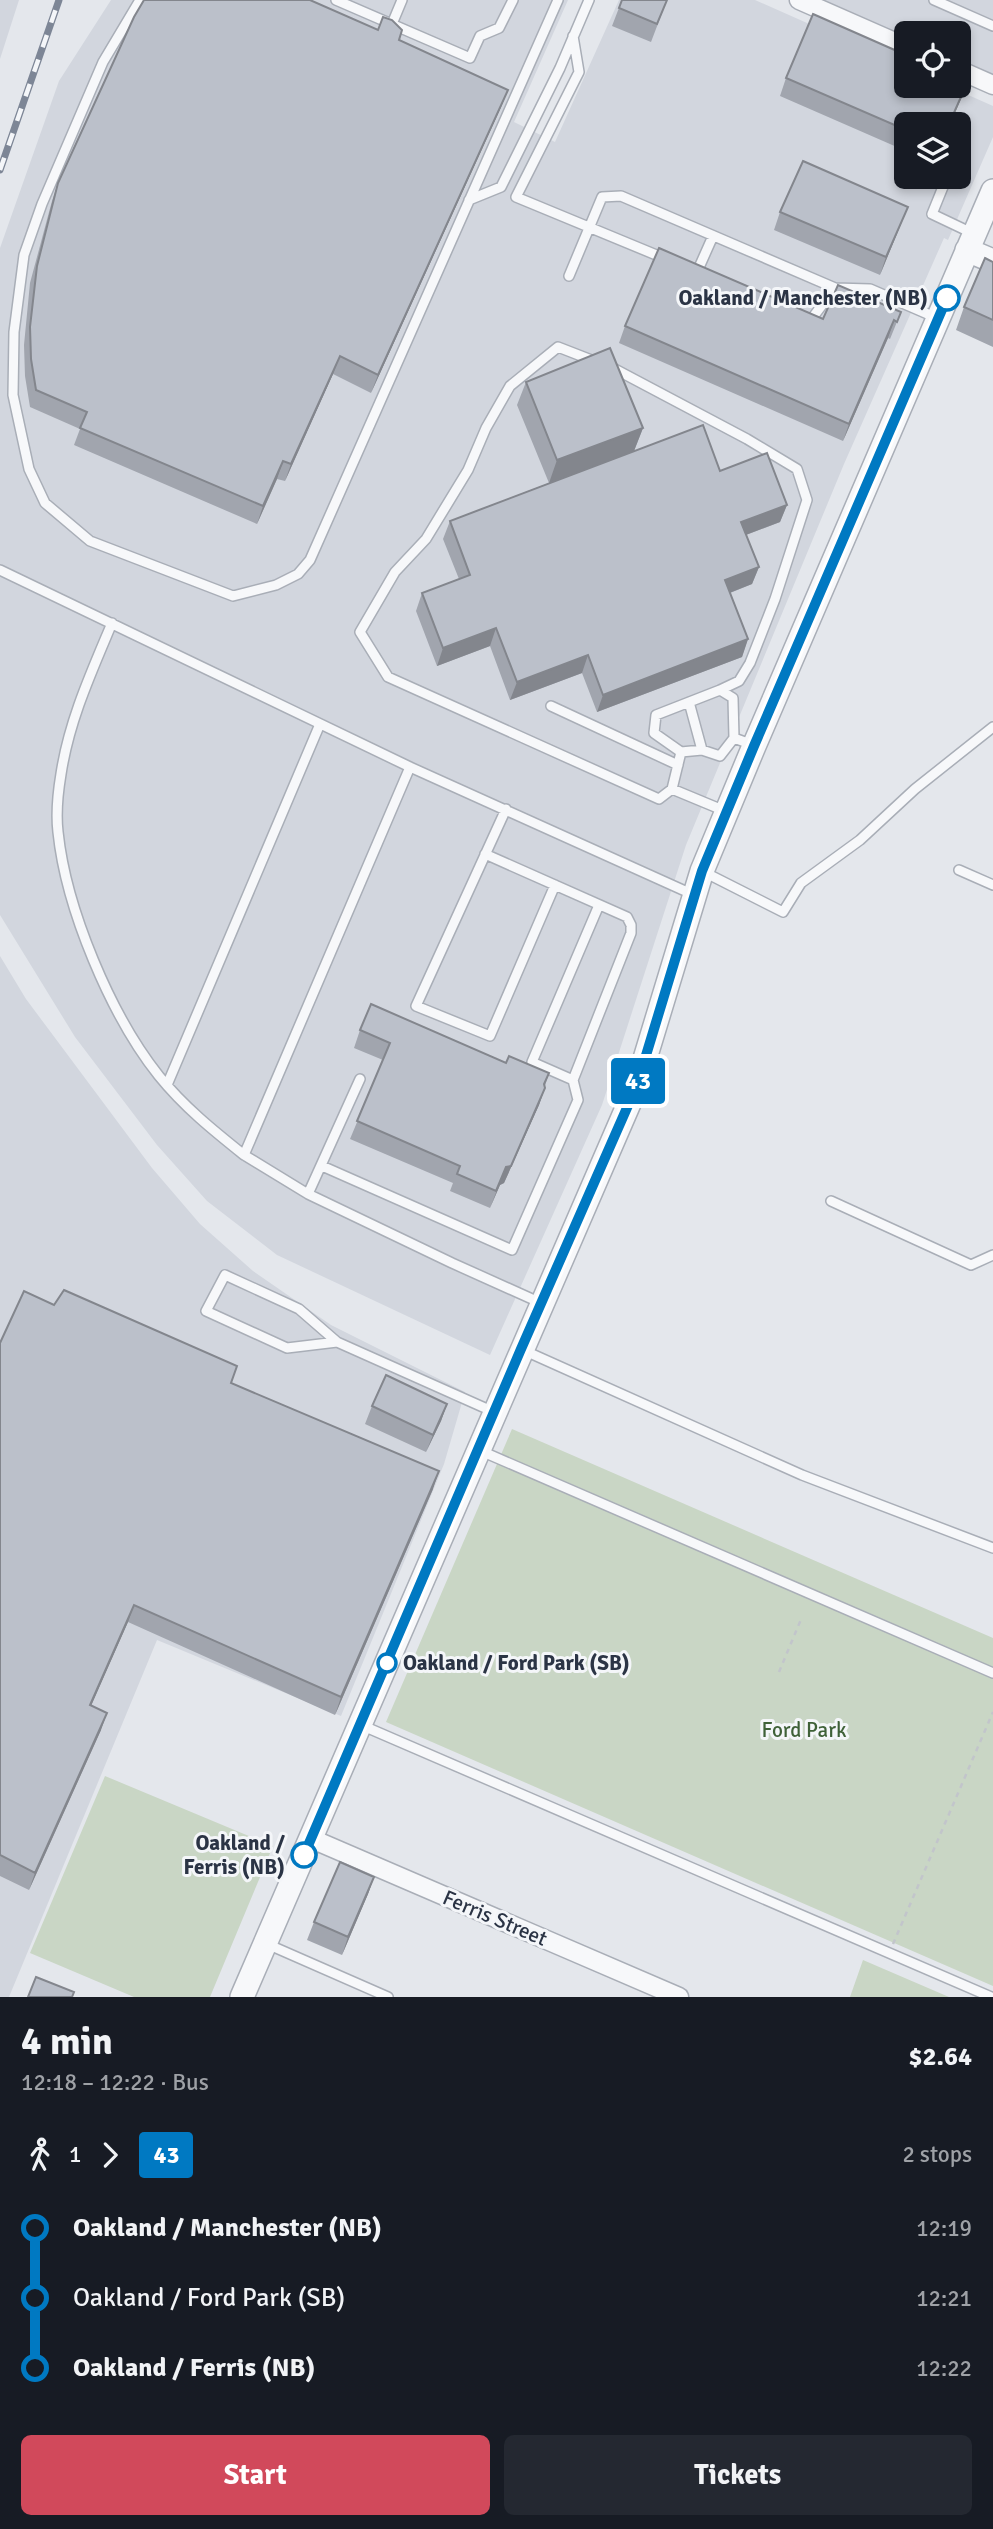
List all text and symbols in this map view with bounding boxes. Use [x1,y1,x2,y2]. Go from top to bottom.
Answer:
map controls [894,21,971,189]
button: locate [894,21,971,98]
button: layers [894,112,971,189]
place label: Oakland / Manchester (NB) [679,285,928,311]
marker: Oakland / Manchester (NB) [934,285,960,311]
line badge: 43 [606,1058,670,1104]
text: 43 [625,1066,651,1096]
place label: Oakland / Ford Park (SB) [403,1650,630,1676]
marker: Oakland / Ford Park (SB) [377,1653,397,1673]
park label: Ford Park [762,1717,847,1743]
place label: Oakland / Ferris (NB) [184,1830,286,1880]
marker: Oakland / Ferris (NB) [291,1842,317,1868]
street label: Ferris Street [439,1884,551,1952]
text: 4 min [21,2018,113,2065]
text: $2.64 [908,2041,972,2073]
text: 12:18 – 12:22 · Bus [21,2068,209,2097]
icon: walk [21,2136,59,2174]
icon: forward [91,2136,129,2174]
text: 1 [69,2140,81,2169]
text: 43 [153,2140,179,2170]
text: 2 stops [902,2140,972,2169]
text: Oakland / Manchester (NB) [73,2212,382,2244]
text: 12:19 [916,2214,972,2243]
text: Oakland / Ford Park (SB) [73,2282,345,2314]
text: 12:21 [916,2284,972,2313]
text: Oakland / Ferris (NB) [73,2352,315,2384]
text: 12:22 [916,2354,972,2383]
button: Start [21,2435,490,2515]
button: Tickets [504,2435,972,2515]

